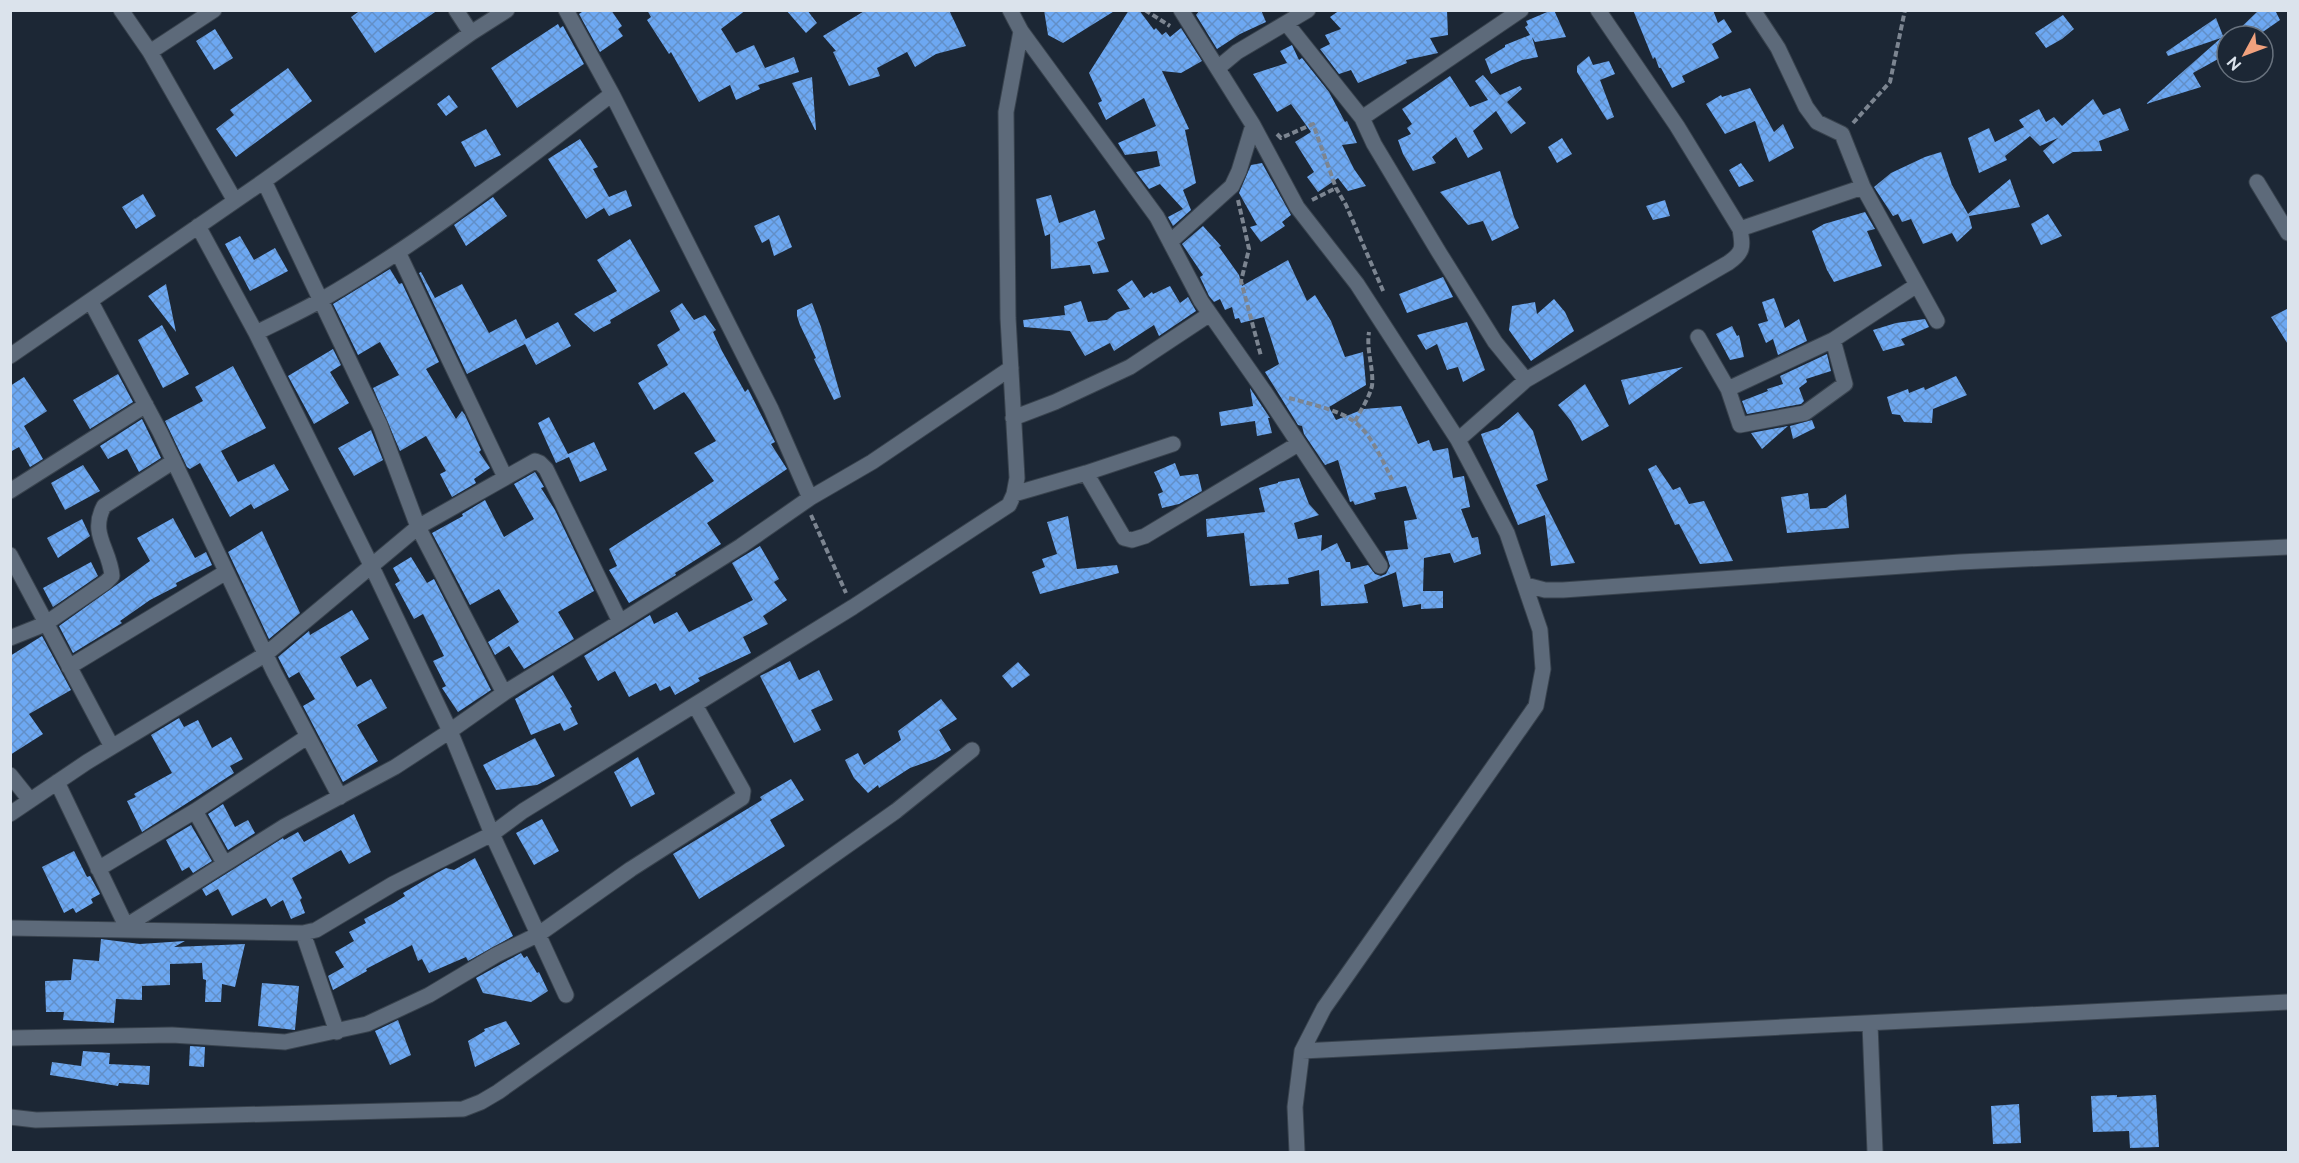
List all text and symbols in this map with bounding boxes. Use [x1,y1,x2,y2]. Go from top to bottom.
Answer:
north arrow [2215,24,2275,84]
text: N [2223,53,2245,74]

